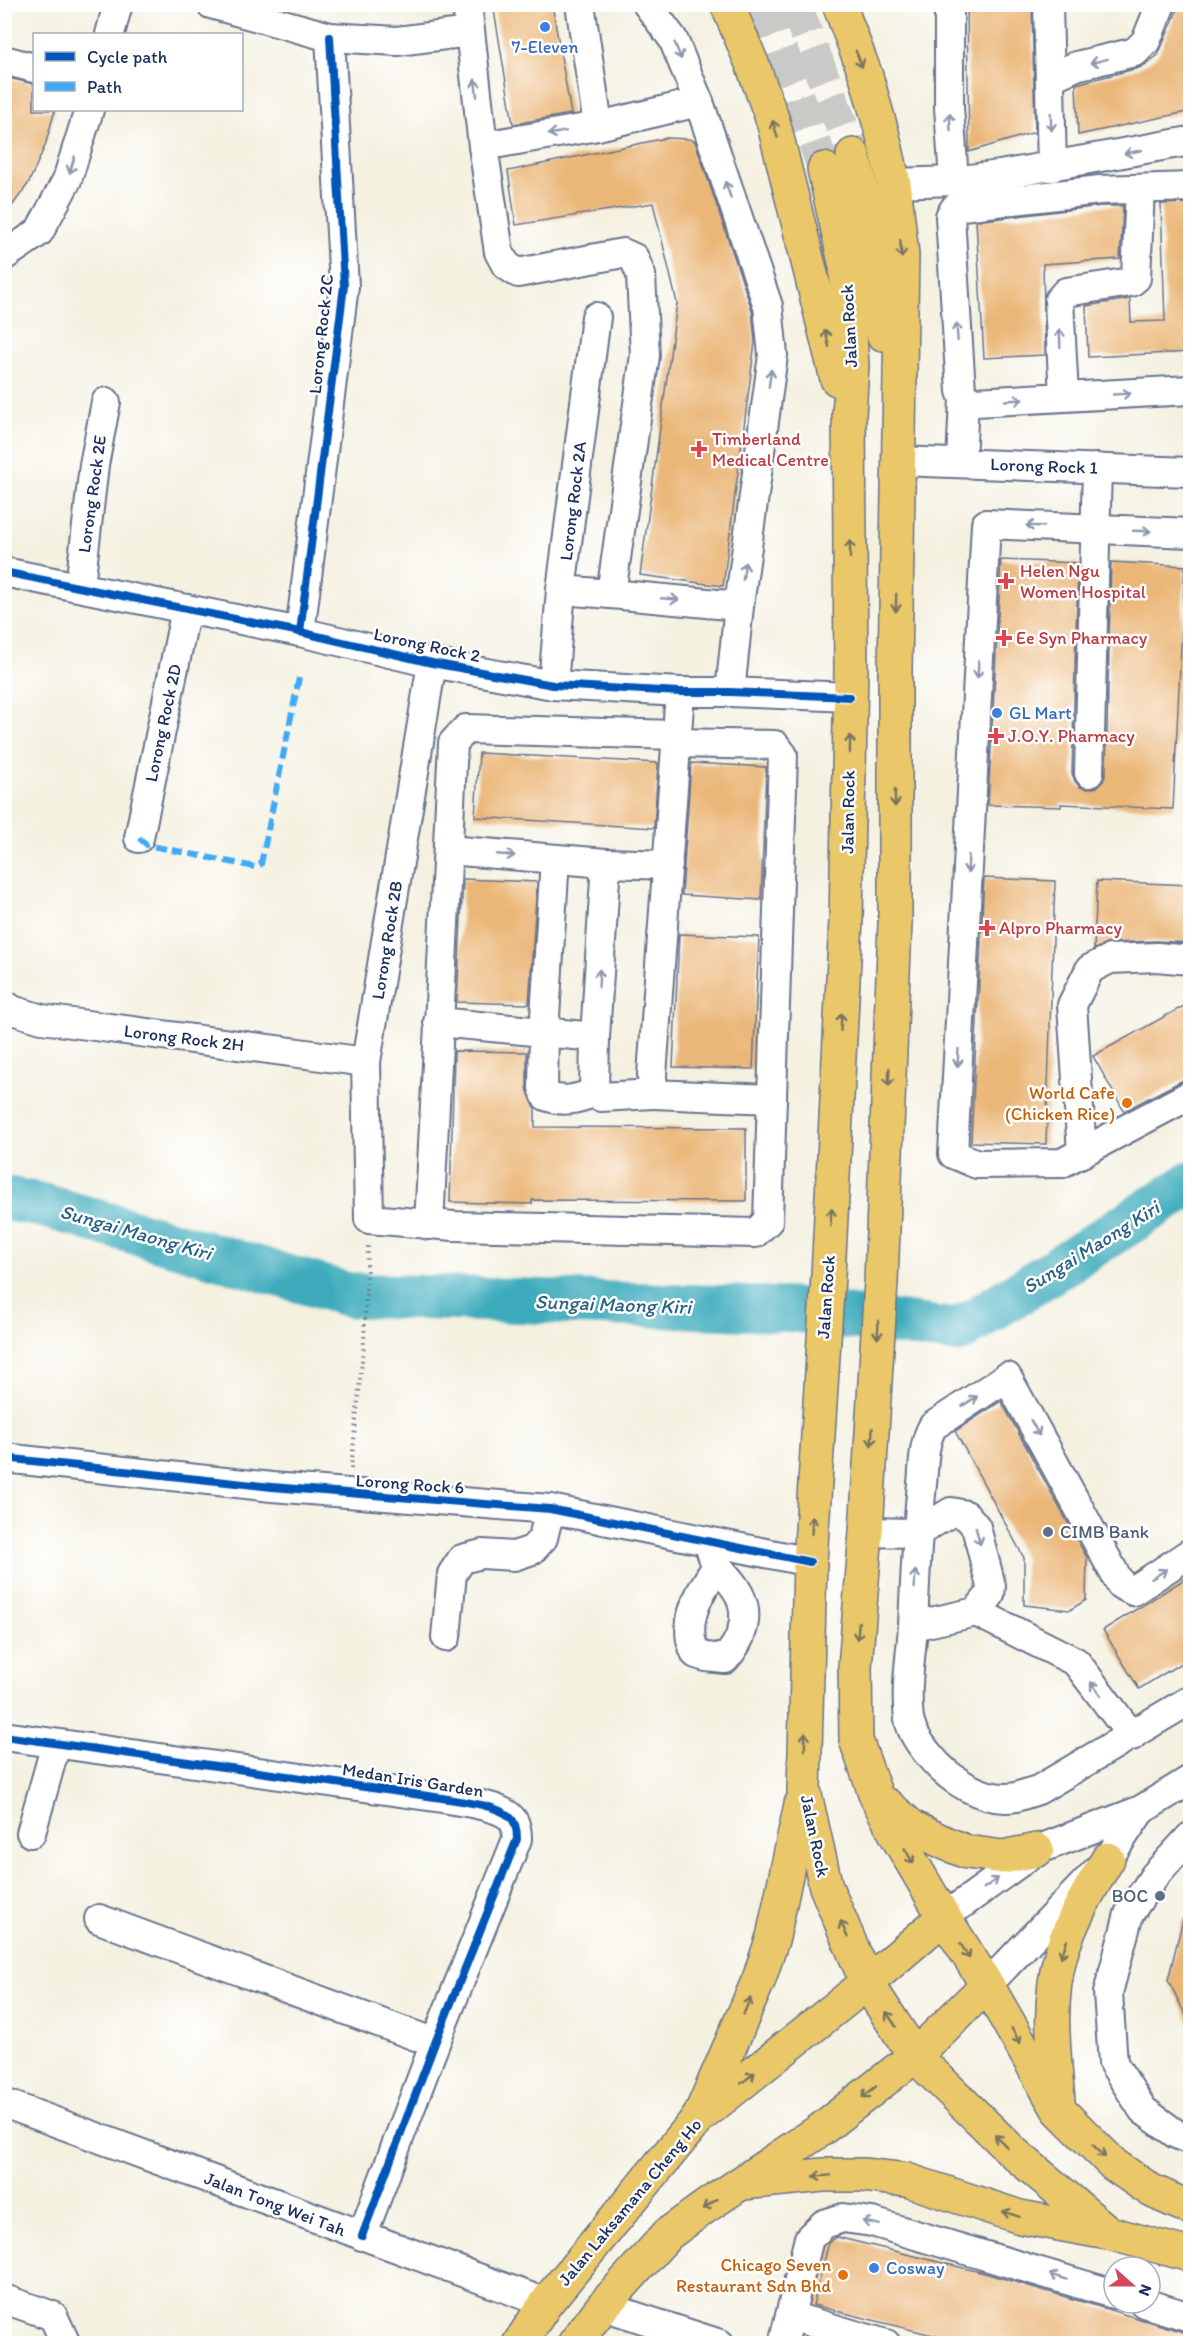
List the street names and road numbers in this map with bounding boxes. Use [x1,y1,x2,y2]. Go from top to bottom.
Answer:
street label: Lorong Rock 2C [304,273,338,395]
street label: Jalan Rock [836,283,862,368]
street label: Lorong Rock 2E [73,434,111,554]
street label: Lorong Rock 2A [555,440,591,562]
street label: Lorong Rock 1 [990,453,1098,479]
street label: Lorong Rock 2 [372,623,483,667]
street label: Lorong Rock 2D [140,662,186,784]
street label: Jalan Rock [836,769,860,854]
street label: Lorong Rock 2B [367,879,407,1001]
street label: Lorong Rock 2H [123,1020,245,1056]
street label: Jalan Rock [812,1254,840,1339]
street label: Lorong Rock 6 [355,1469,465,1499]
street label: Medan Iris Garden [341,1758,485,1802]
street label: Jalan Rock [796,1793,835,1880]
street label: Jalan Laksamana Cheng Ho [554,2114,706,2290]
street label: Jalan Tong Wei Tah [201,2167,349,2241]

